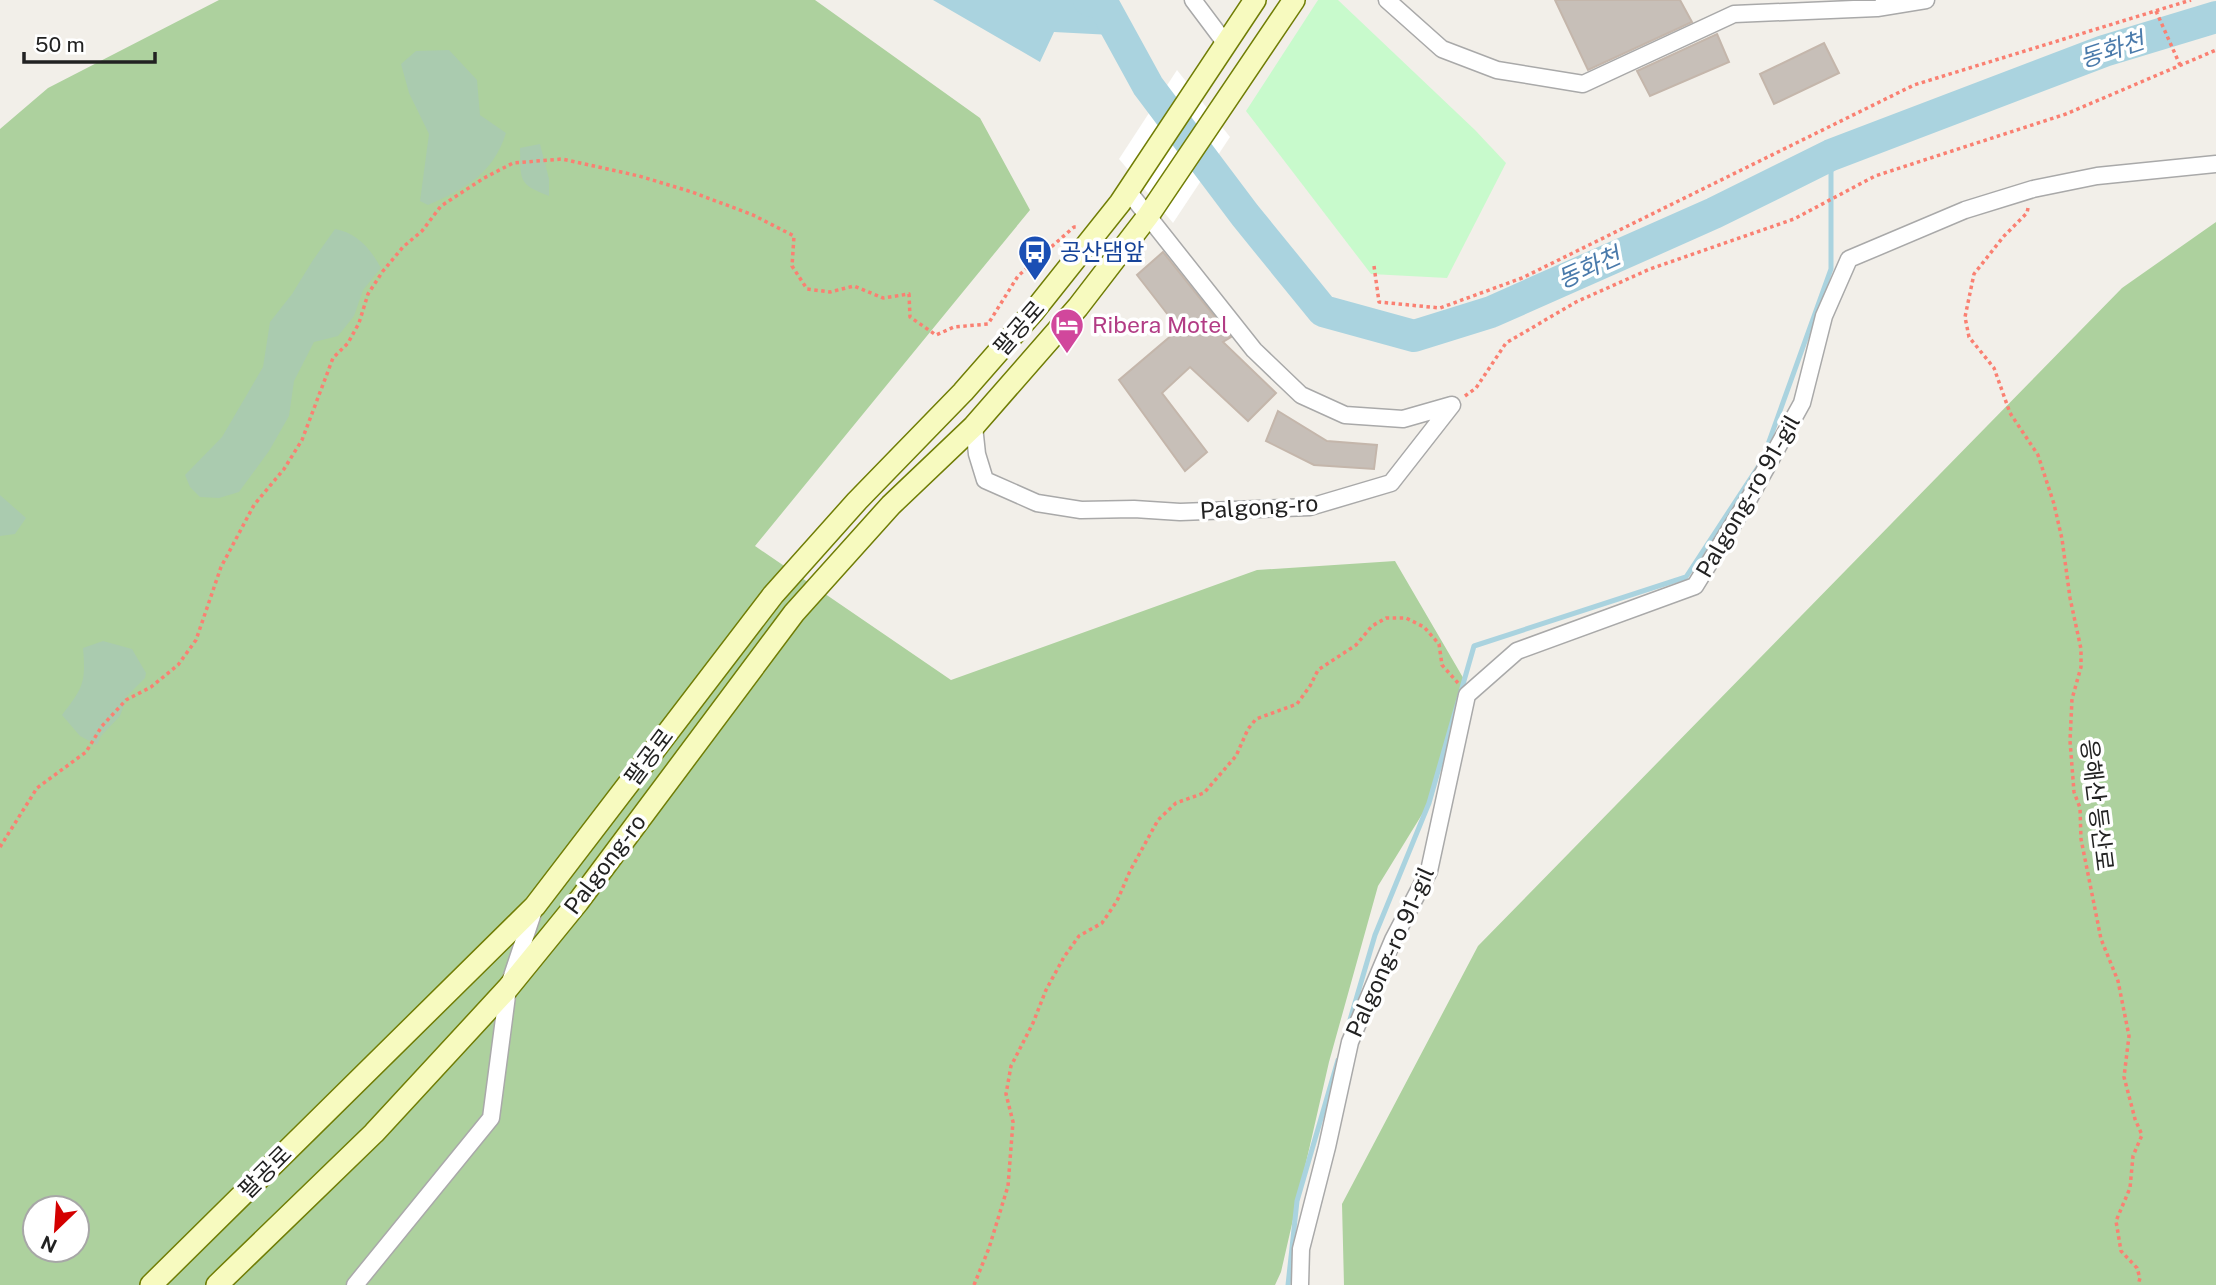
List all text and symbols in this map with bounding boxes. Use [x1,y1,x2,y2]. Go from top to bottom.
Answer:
scale bar [24,21,156,65]
water label: 동화천 [2076,25,2150,73]
text: 50 m [35,32,85,57]
bus stop icon: 공산댐앞 [1016,233,1054,282]
place label: 공산댐앞 [1060,238,1145,265]
water label: 동화천 [1553,240,1627,293]
street label: 팔공로 [988,295,1050,360]
hotel icon: Ribera Motel [1048,306,1086,355]
place label: Ribera Motel [1092,311,1228,338]
street label: Palgong-ro 91-gil [1690,410,1805,582]
street label: Palgong-ro [1199,489,1319,524]
street label: 팔공로 [619,723,678,790]
street label: 응해산 등산로 [2076,738,2119,872]
street label: Palgong-ro [558,808,651,919]
street label: Palgong-ro 91-gil [1340,863,1439,1041]
street label: 팔공로 [233,1140,297,1204]
north arrow [21,1194,91,1264]
text: N [37,1231,60,1258]

